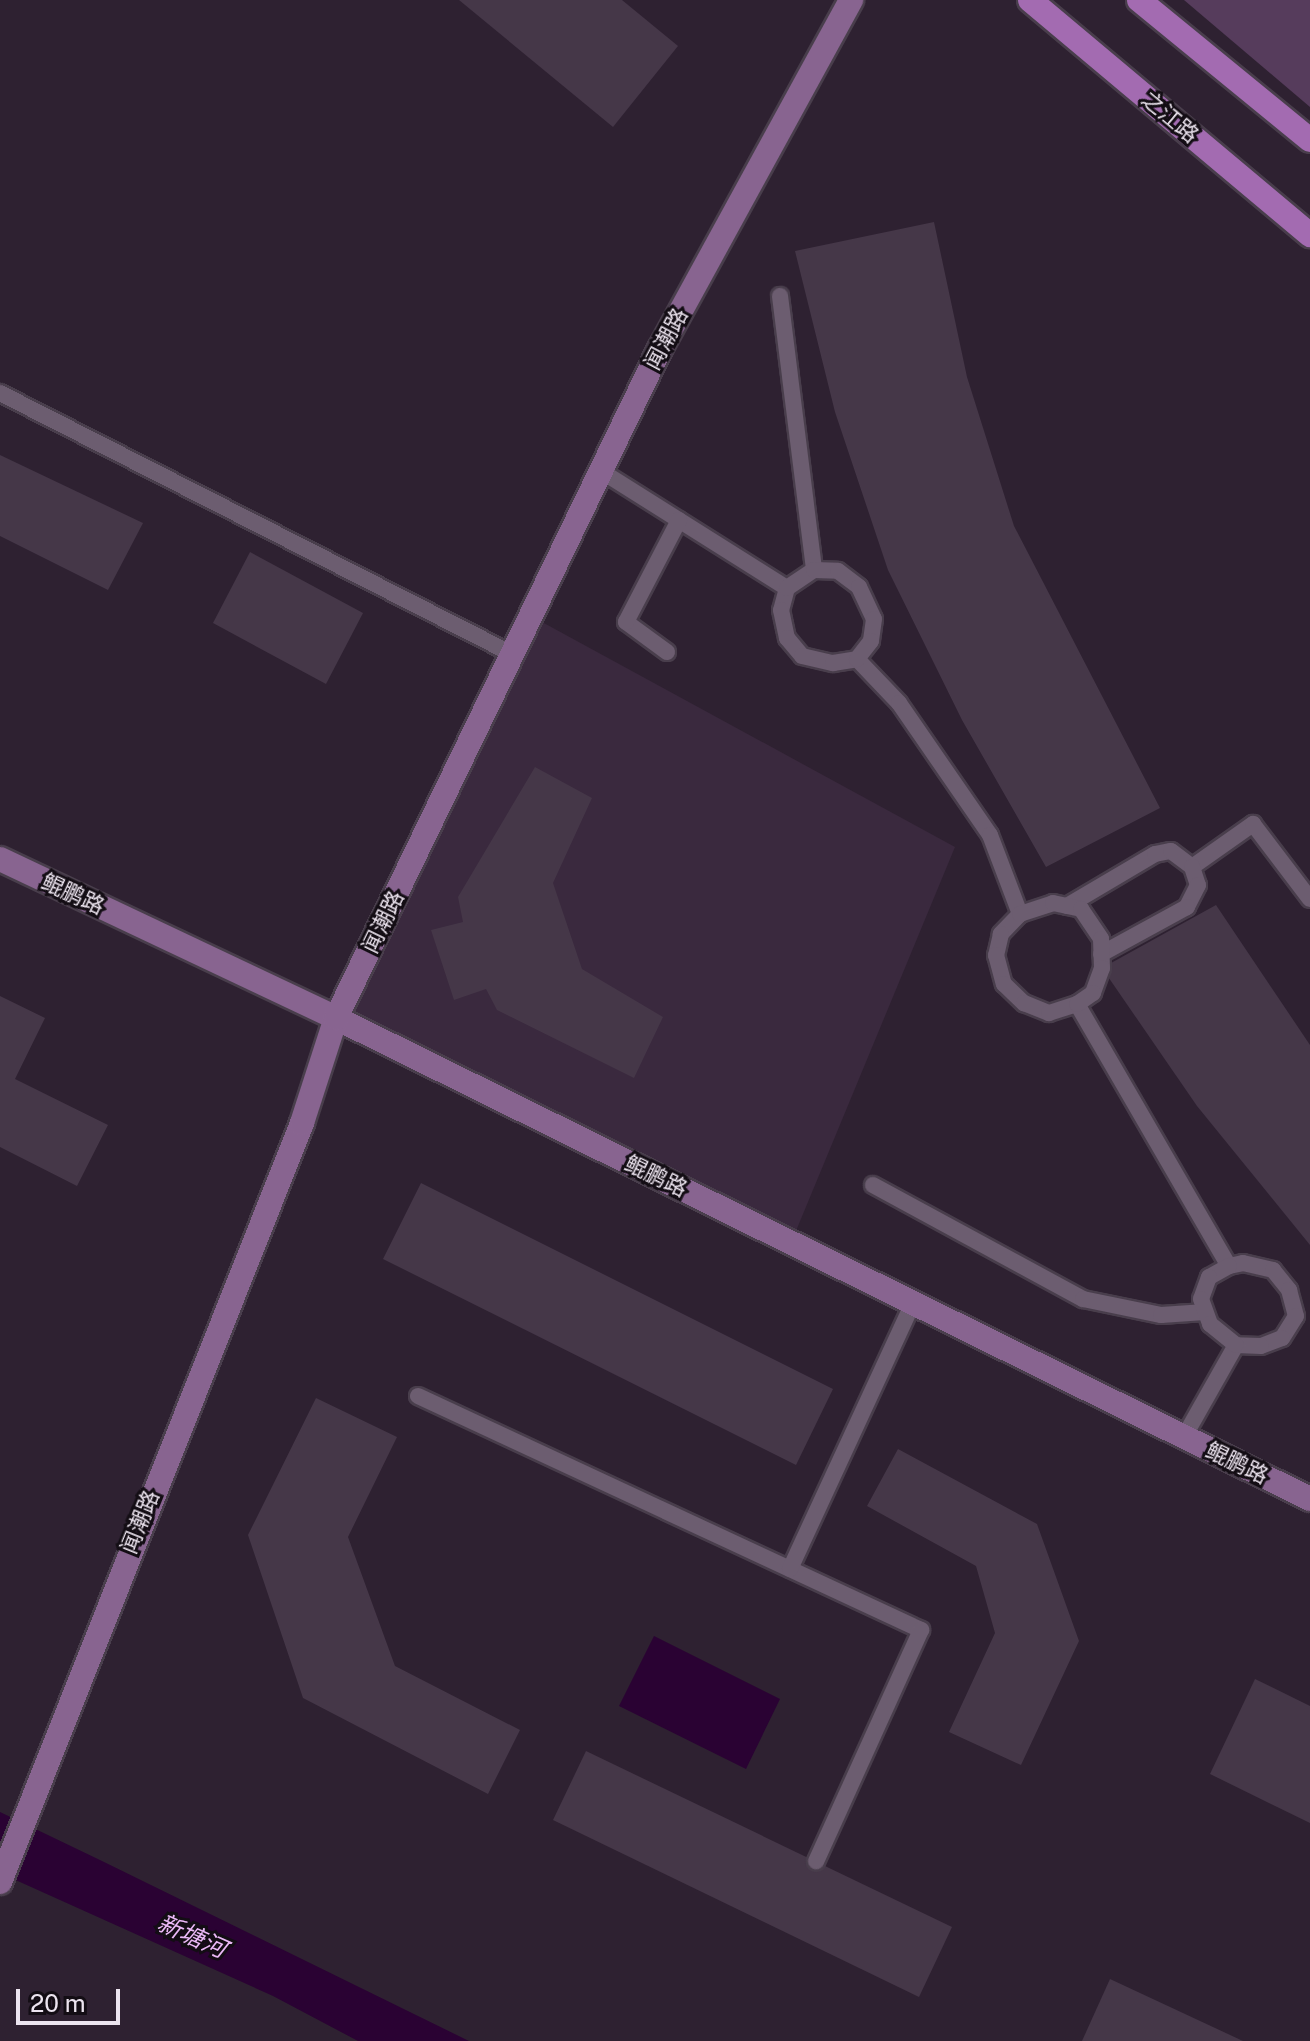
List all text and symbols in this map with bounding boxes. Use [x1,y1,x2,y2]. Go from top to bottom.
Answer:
street label: 之江路 [1136,86,1204,148]
street label: 闻潮路 [639,304,693,374]
street label: 鲲鹏路 [38,868,108,920]
street label: 闻潮路 [357,887,409,957]
street label: 鲲鹏路 [621,1150,691,1202]
street label: 鲲鹏路 [1202,1437,1272,1489]
street label: 闻潮路 [115,1486,165,1558]
water label: 新塘河 [153,1908,231,1964]
scale bar [20,1973,124,2023]
text: 20 m [30,1989,86,2017]

